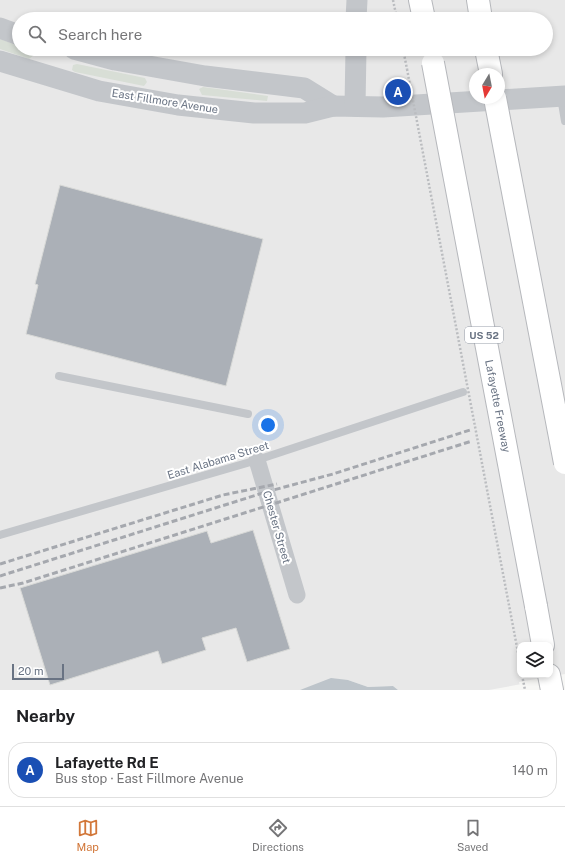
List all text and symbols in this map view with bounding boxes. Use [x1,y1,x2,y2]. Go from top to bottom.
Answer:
search box [12,12,553,56]
icon: search [26,23,48,45]
text: Search here [58,26,142,43]
north arrow [469,68,505,104]
pin: A [385,77,411,107]
street label: East Fillmore Avenue [111,87,219,115]
road number: US 52 [465,327,503,343]
street label: Lafayette Freeway [483,359,513,453]
your location [258,415,278,435]
street label: East Alabama Street [166,439,270,481]
street label: Chester Street [261,489,293,565]
map controls [517,642,553,678]
button: layers [517,642,553,678]
scale bar [12,662,64,681]
text: 20 m [18,665,43,677]
text: Nearby [16,706,75,726]
text: Lafayette Rd E [55,754,159,771]
text: A [25,763,35,778]
text: 140 m [512,763,548,778]
text: Bus stop · East Fillmore Avenue [55,771,244,786]
tab: Map [77,817,99,853]
tab: Directions [252,817,304,853]
tab: Saved [457,817,488,853]

